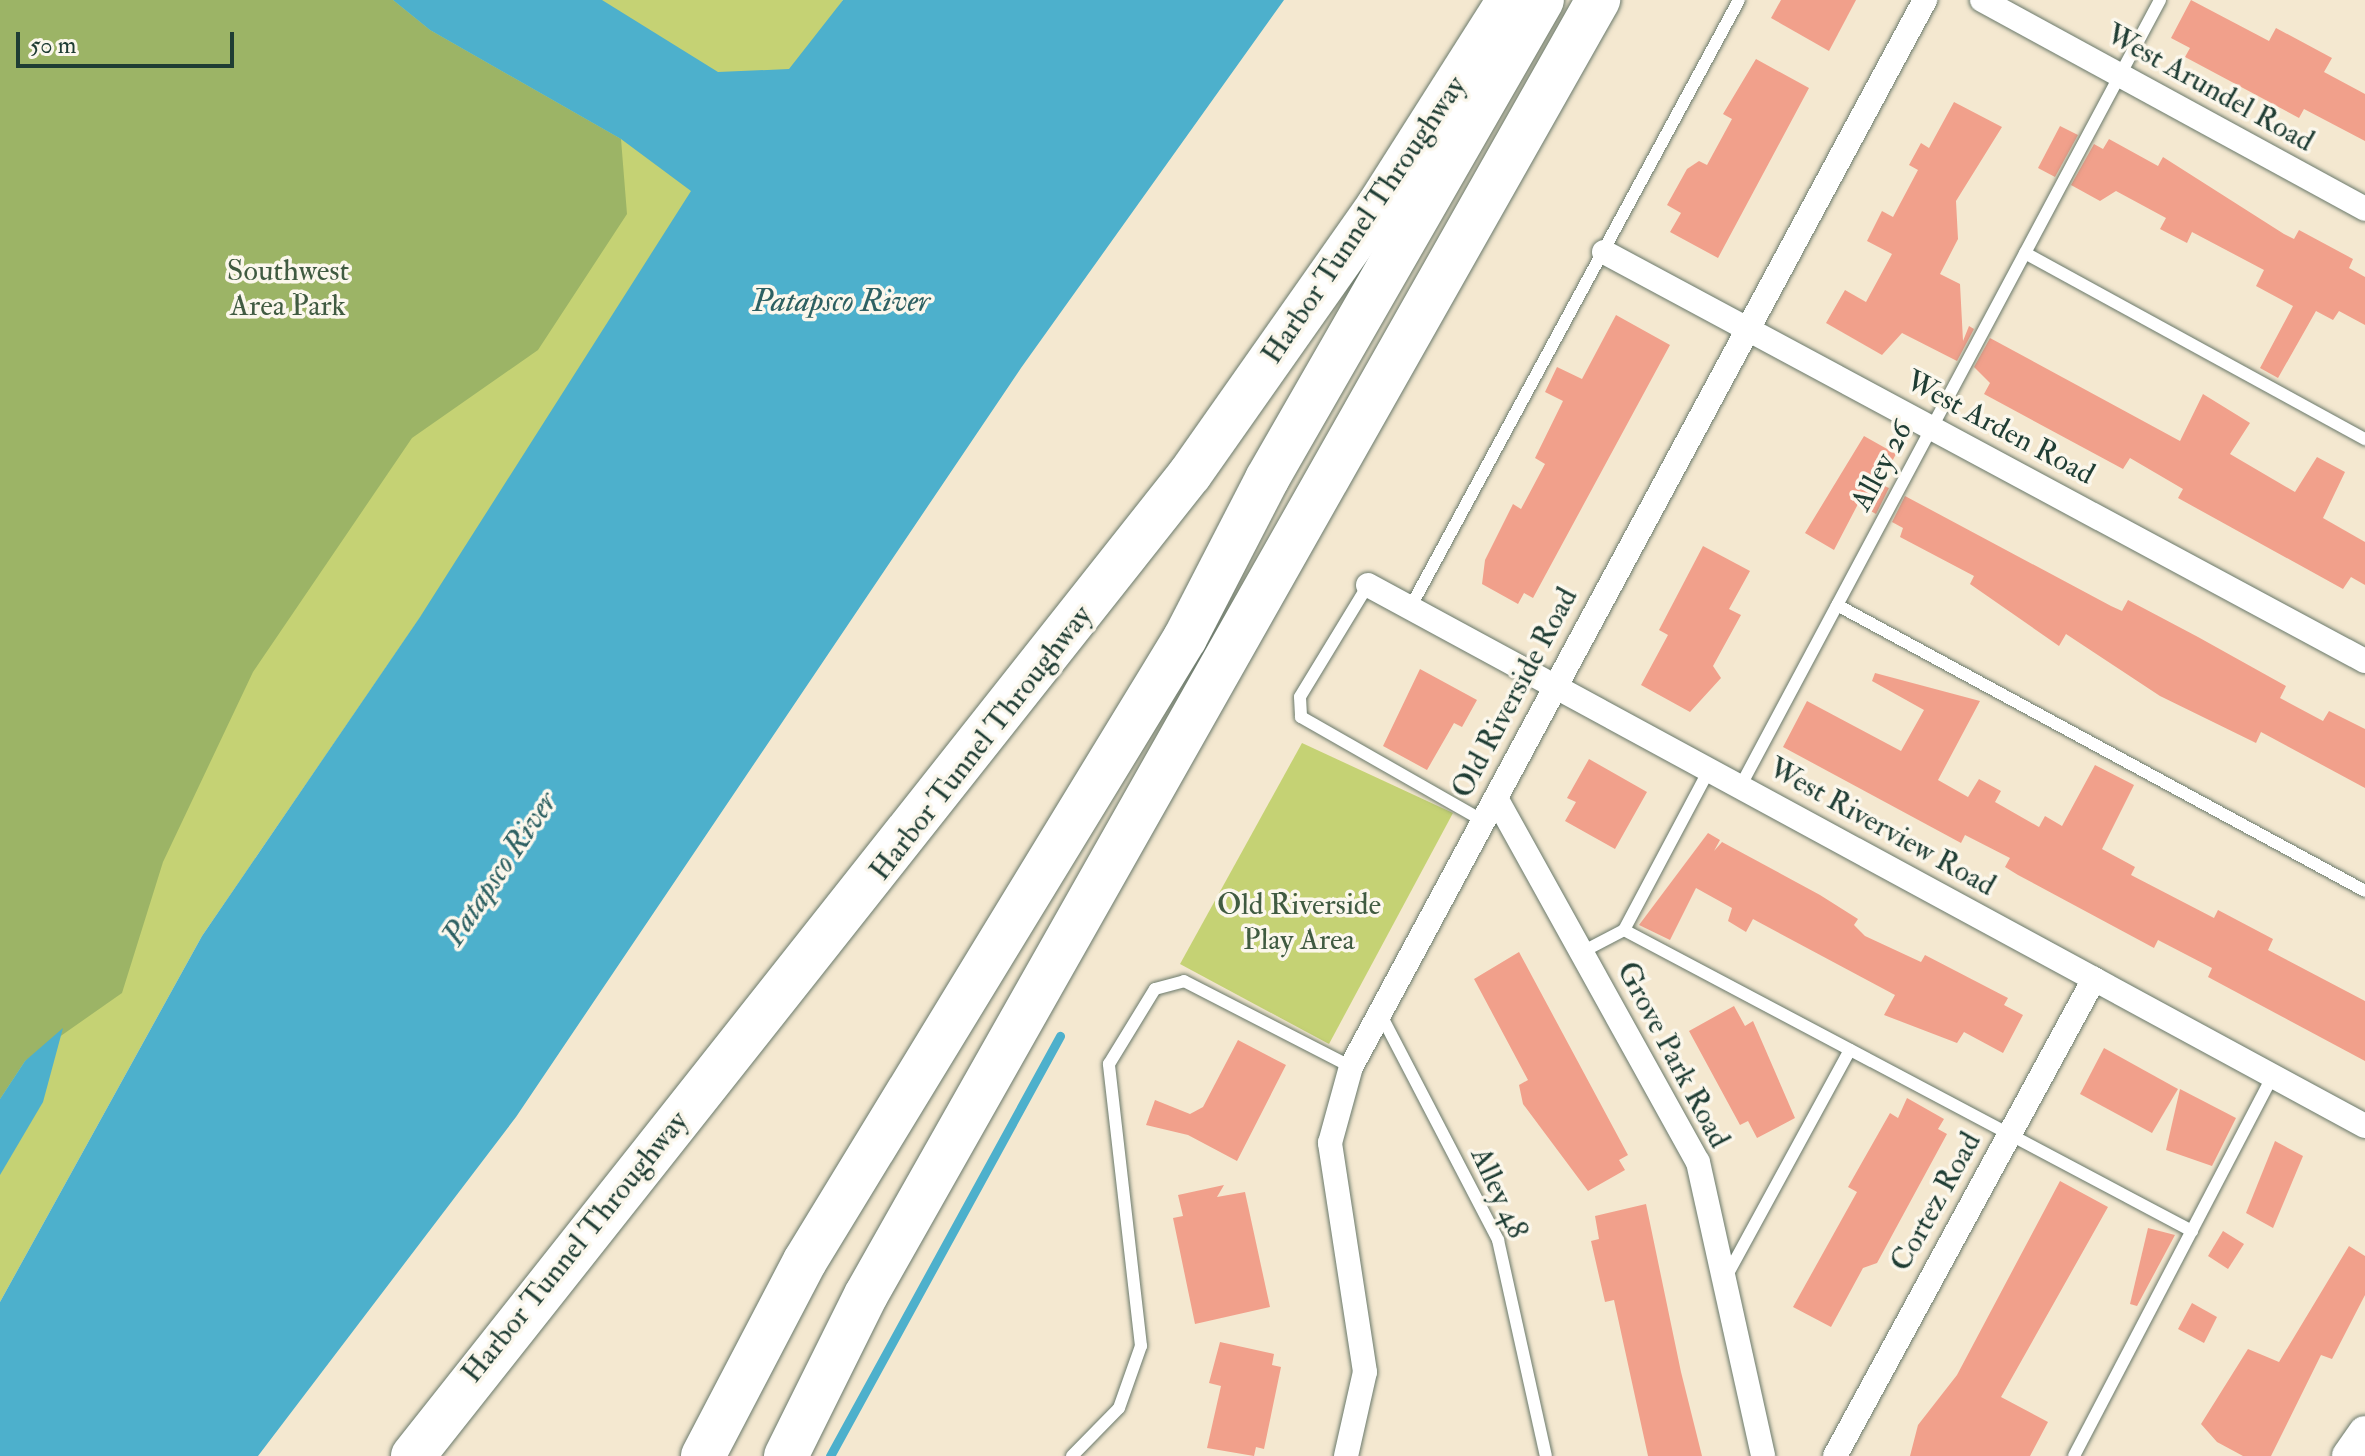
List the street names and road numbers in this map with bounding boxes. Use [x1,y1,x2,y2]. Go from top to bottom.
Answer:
street label: West Arundel Road [2100,16,2320,160]
street label: Harbor Tunnel Throughway [1254,69,1474,371]
street label: West Arden Road [1899,363,2101,493]
street label: Alley 26 [1843,415,1921,517]
street label: Old Riverside Road [1444,582,1586,804]
street label: Harbor Tunnel Throughway [862,598,1100,888]
street label: West Riverview Road [1762,750,2002,904]
street label: Grove Park Road [1609,956,1737,1154]
street label: Harbor Tunnel Throughway [454,1104,696,1390]
street label: Cortez Road [1883,1126,1989,1278]
street label: Alley 48 [1462,1142,1536,1244]

